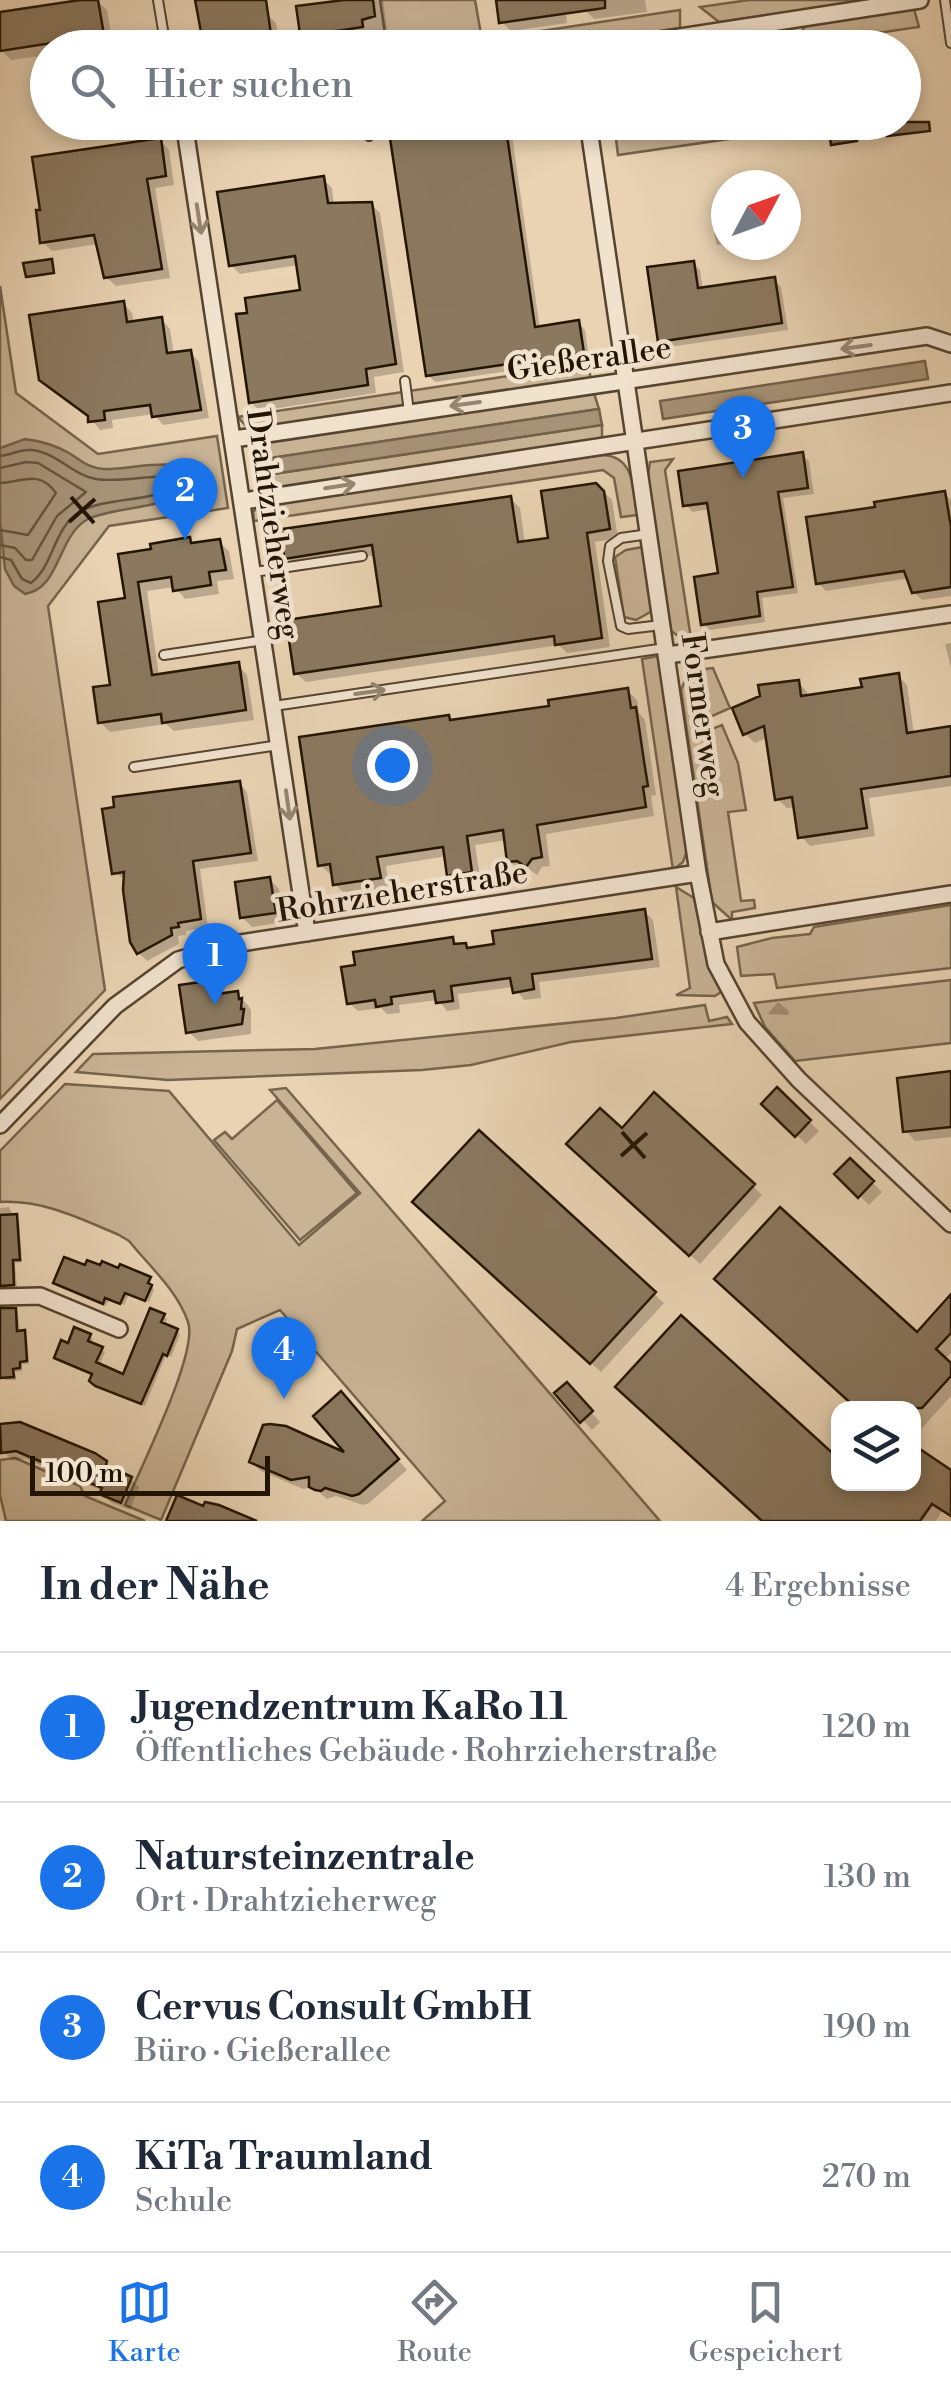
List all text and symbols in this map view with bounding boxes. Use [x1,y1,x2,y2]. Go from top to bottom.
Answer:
search box [30,30,921,140]
icon: search [65,58,120,113]
text: Hier suchen [145,62,353,109]
north arrow [711,170,801,260]
one-way arrow [190,202,209,235]
street label: Gießerallee [504,328,674,390]
one-way arrow [840,338,872,356]
one-way arrow [449,396,482,414]
pin: 3 [710,396,776,478]
street label: Drahtzieherweg [237,406,309,642]
pin: 2 [152,458,218,540]
one-way arrow [323,477,356,495]
street label: Formerweg [672,631,734,800]
one-way arrow [353,682,386,701]
your location [367,740,418,791]
one-way arrow [280,788,298,821]
street label: Rohrzieherstraße [274,852,530,932]
pin: 1 [182,922,248,1005]
pin: 4 [252,1316,316,1399]
map controls [831,1401,921,1491]
button: layers [831,1401,921,1491]
scale bar [30,1451,270,1496]
text: 100 m [45,1456,124,1491]
text: In der Nähe [40,1560,270,1613]
text: 4 Ergebnisse [725,1566,911,1606]
text: Jugendzentrum KaRo 11 [135,1684,567,1731]
text: 1 [65,1707,80,1747]
text: 120 m [822,1707,911,1747]
text: Öffentliches Gebäude · Rohrzieherstraße [135,1731,718,1771]
text: Natursteinzentrale [135,1834,475,1881]
text: 2 [62,1857,83,1897]
text: 130 m [824,1857,911,1897]
text: Ort · Drahtzieherweg [135,1881,437,1921]
text: Cervus Consult GmbH [135,1984,532,2031]
text: 3 [63,2007,82,2047]
text: 190 m [823,2007,911,2047]
text: Büro · Gießerallee [135,2031,391,2071]
text: KiTa Traumland [135,2134,433,2181]
text: 4 [62,2157,83,2197]
text: 270 m [822,2157,911,2197]
text: Schule [135,2181,232,2221]
tab: Karte [108,2275,181,2370]
tab: Route [397,2275,472,2370]
tab: Gespeichert [689,2275,843,2370]

